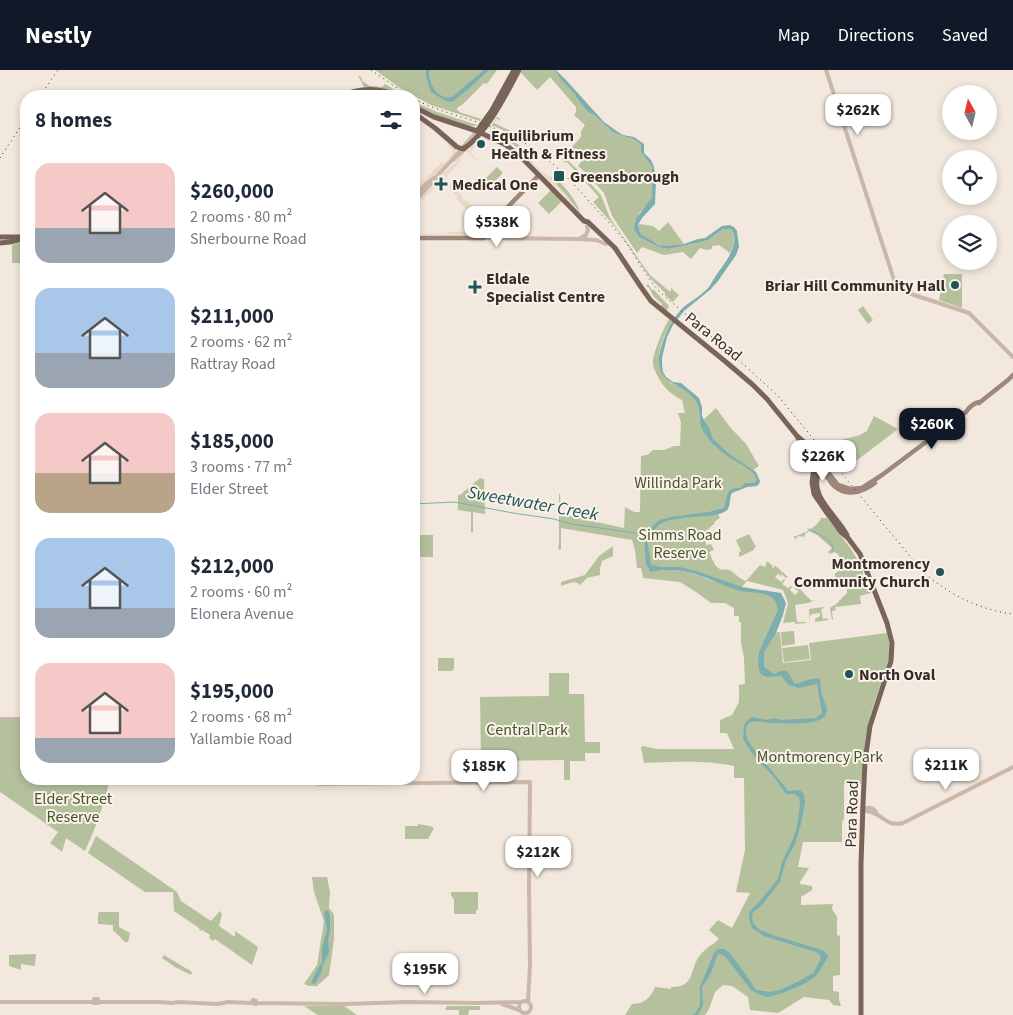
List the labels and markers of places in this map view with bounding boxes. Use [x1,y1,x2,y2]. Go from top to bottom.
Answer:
pin: $262K [823,93,893,136]
place label: Equilibrium Health & Fitness [491,125,606,165]
marker: Equilibrium Health & Fitness [475,138,487,150]
place label: Greensborough [570,166,679,188]
marker: Greensborough [552,169,566,183]
place label: Medical One [452,174,538,196]
marker: Medical One [434,177,448,191]
pin: $538K [462,206,532,248]
place label: Eldale Specialist Centre [486,268,605,308]
place label: Briar Hill Community Hall [765,275,945,297]
marker: Briar Hill Community Hall [949,279,961,291]
marker: Eldale Specialist Centre [468,280,482,294]
pin: $260K [897,408,967,450]
pin: $226K [788,440,858,482]
place label: Montmorency Community Church [794,553,931,593]
marker: Montmorency Community Church [934,566,946,578]
place label: North Oval [859,664,936,686]
marker: North Oval [843,668,855,680]
pin: $211K [911,748,981,791]
pin: $185K [449,750,519,792]
pin: $212K [503,836,573,878]
pin: $195K [390,952,460,995]

